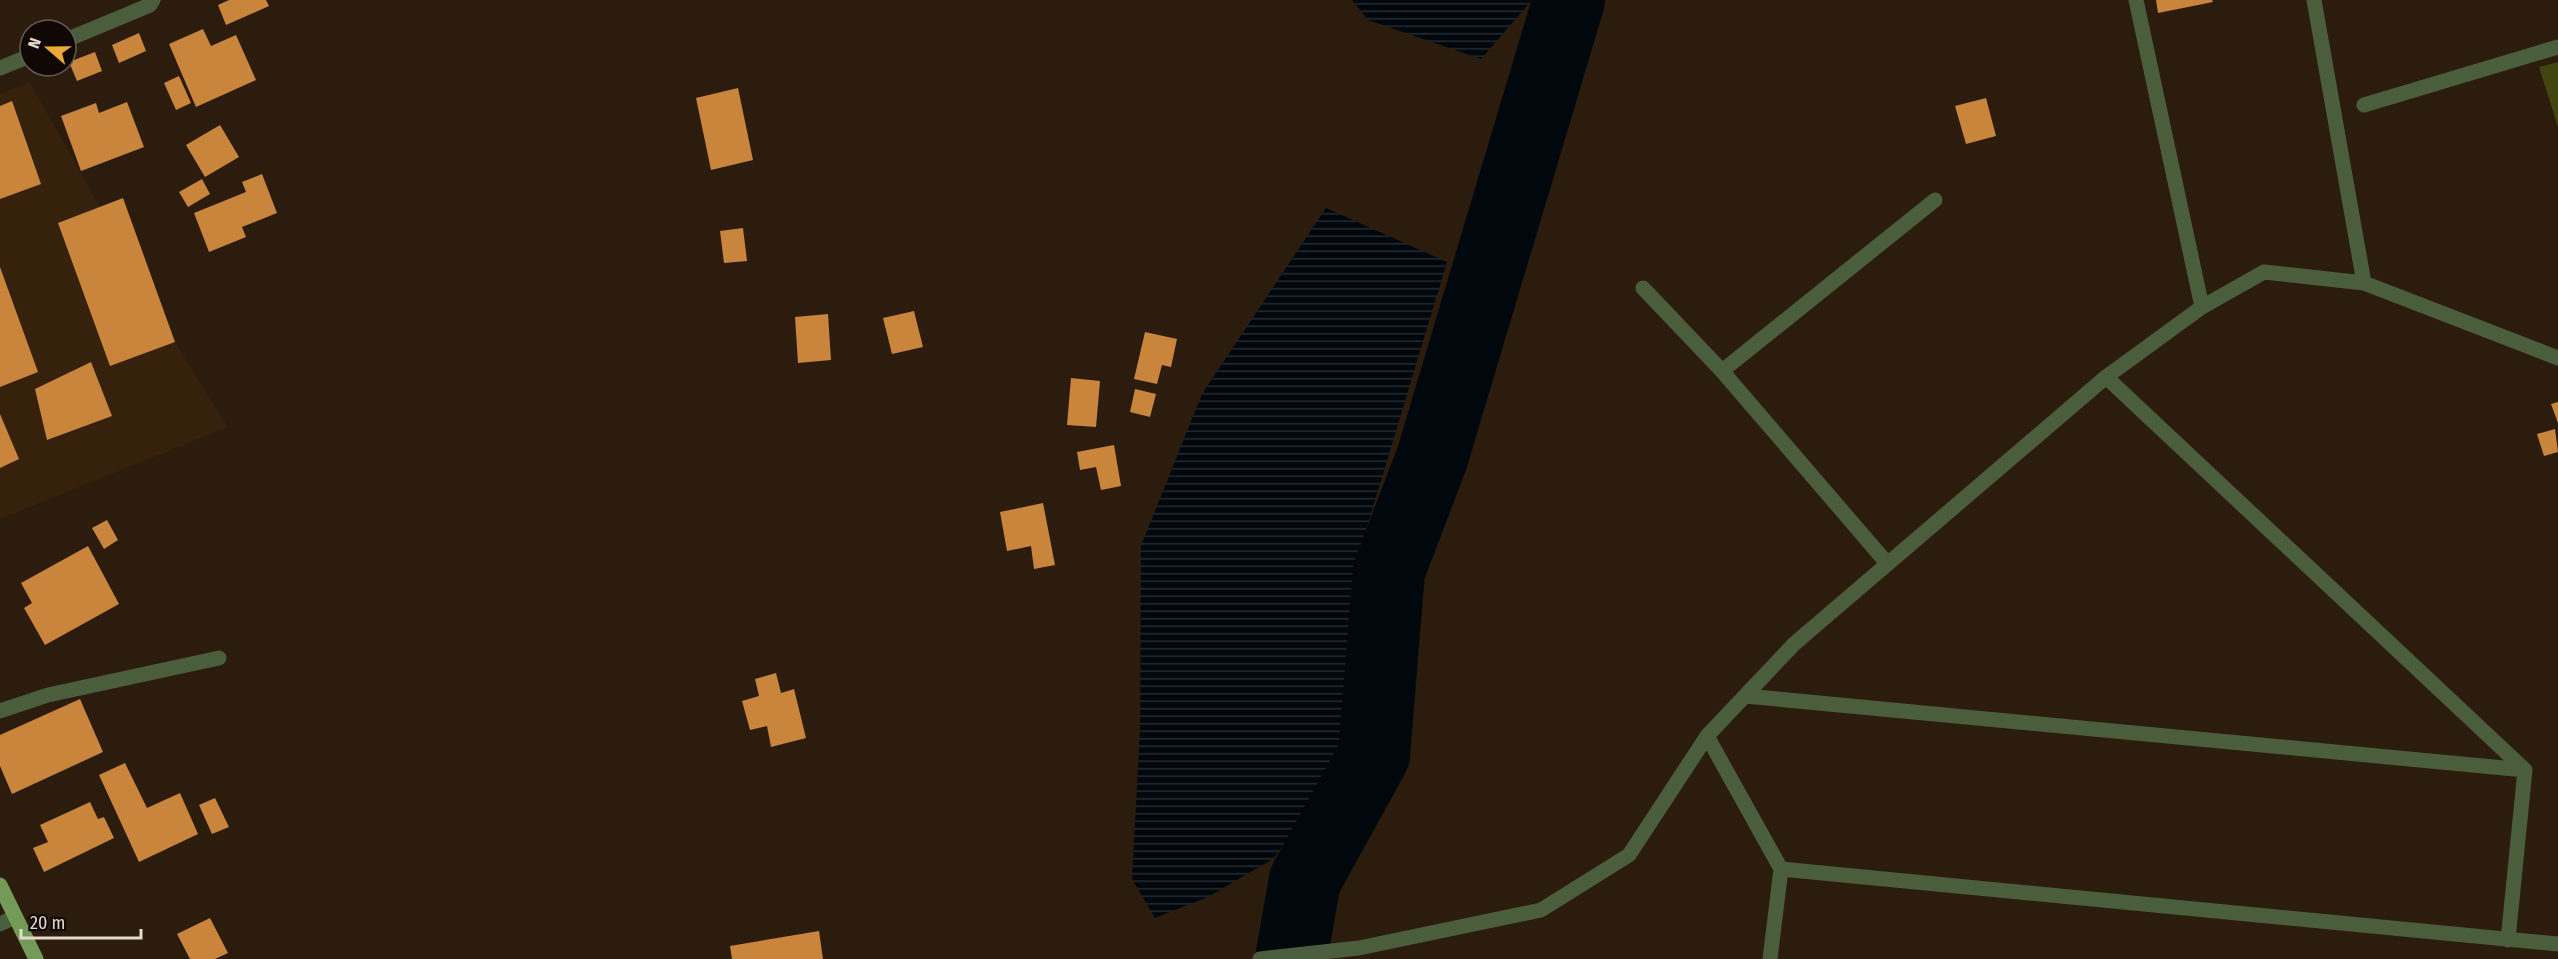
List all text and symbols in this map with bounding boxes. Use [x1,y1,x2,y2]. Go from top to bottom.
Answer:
north arrow [18,18,78,78]
text: N [24,35,45,51]
scale bar [21,902,141,940]
text: 20 m [30,912,65,934]

